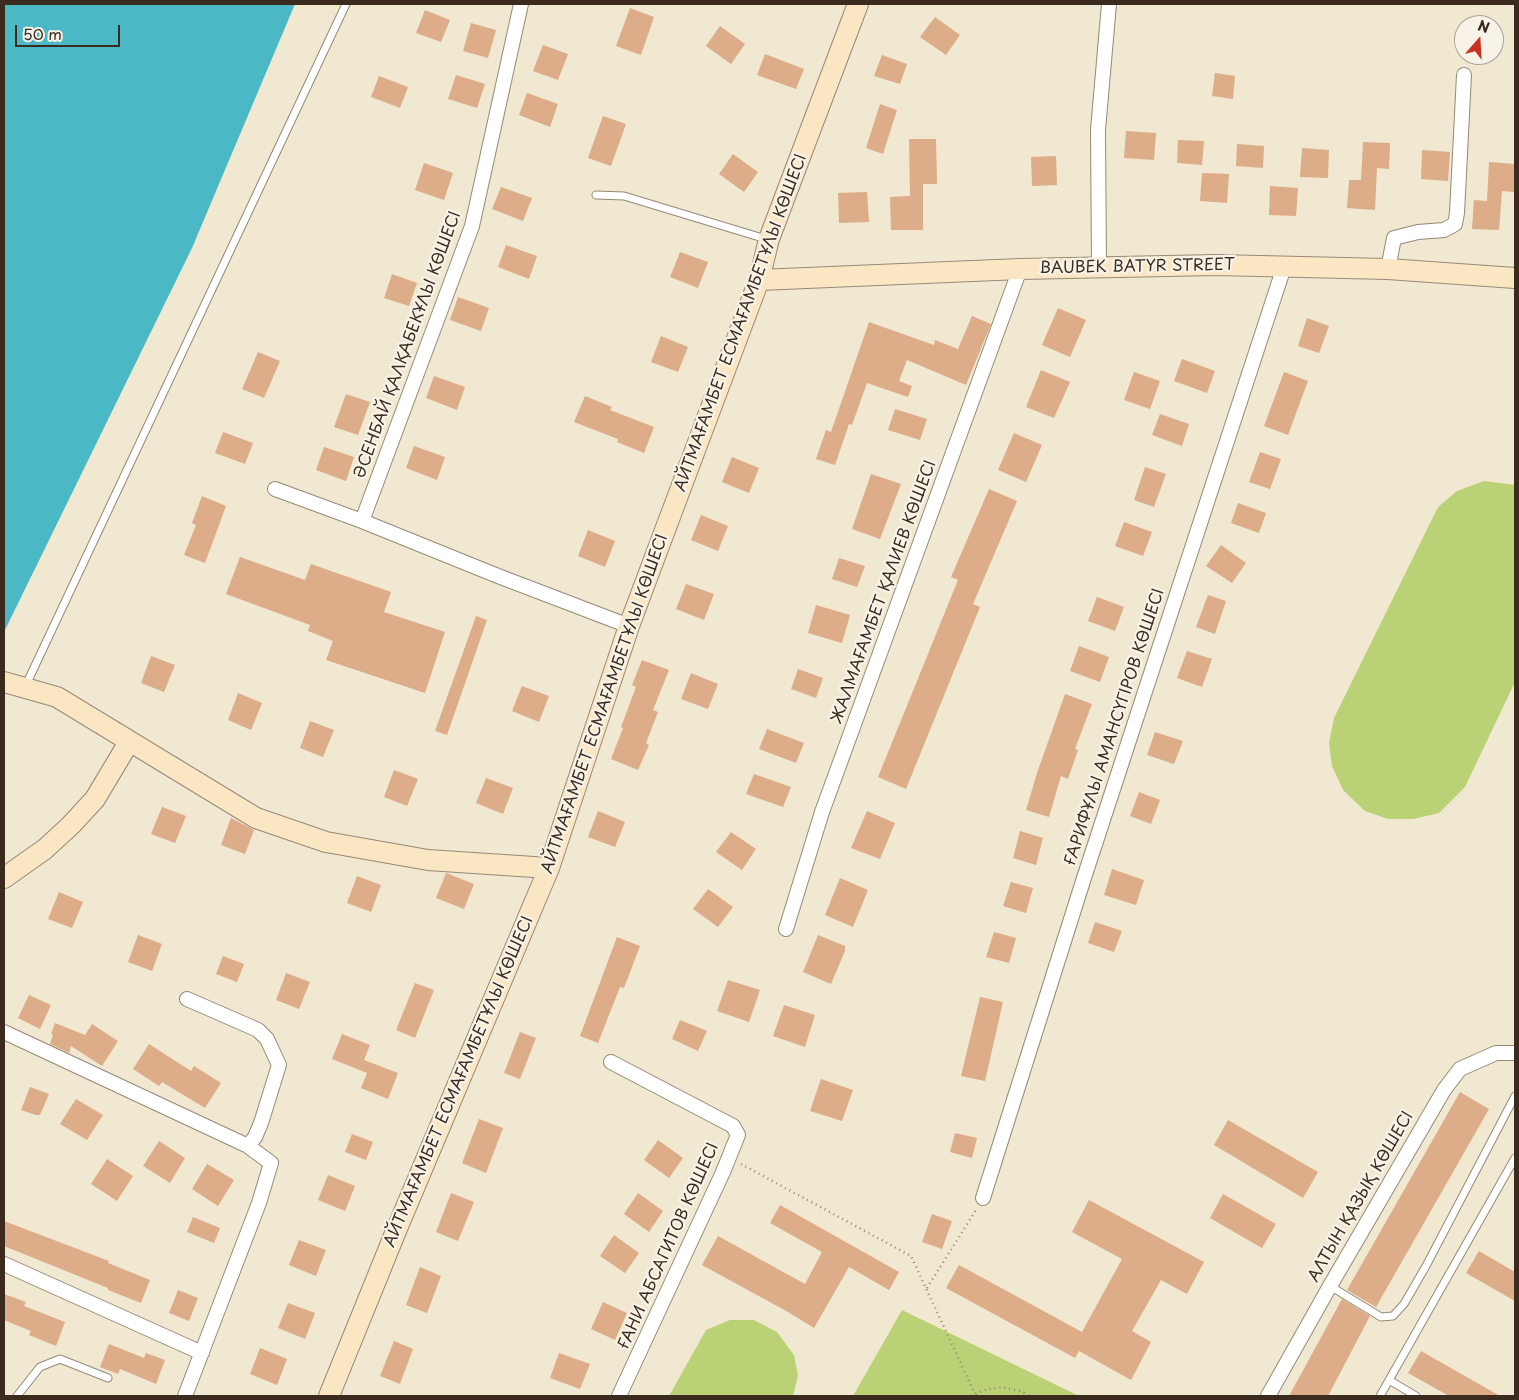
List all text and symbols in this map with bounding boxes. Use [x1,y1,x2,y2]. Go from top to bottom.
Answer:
scale bar [18,15,122,47]
north arrow [1454,15,1504,65]
text: N [1475,15,1492,38]
text: 50 m [23,22,62,45]
street label: АЙТМАҒАМБЕТ ЕСМАҒАМБЕТҰЛЫ КӨШЕСІ [671,152,811,494]
street label: ӘСЕНБАЙ ҚАЛҚАБЕКҰЛЫ КӨШЕСІ [351,209,465,481]
street label: BAUBEK BATYR STREET [1039,256,1235,278]
street label: ЖАЛМАҒАМБЕТ ҚАЛИЕВ КӨШЕСІ [827,458,941,726]
street label: АЙТМАҒАМБЕТ ЕСМАҒАМБЕТҰЛЫ КӨШЕСІ [538,532,672,876]
street label: ҒАРИФҰЛЫ АМАНСҮГІРОВ КӨШЕСІ [1061,586,1169,868]
street label: АЙТМАҒАМБЕТ ЕСМАҒАМБЕТҰЛЫ КӨШЕСІ [380,914,538,1250]
street label: АЛТЫН ҚАЗЫҚ КӨШЕСІ [1304,1108,1418,1286]
street label: ҒАНИ АБСАГИТОВ КӨШЕСІ [615,1140,723,1352]

